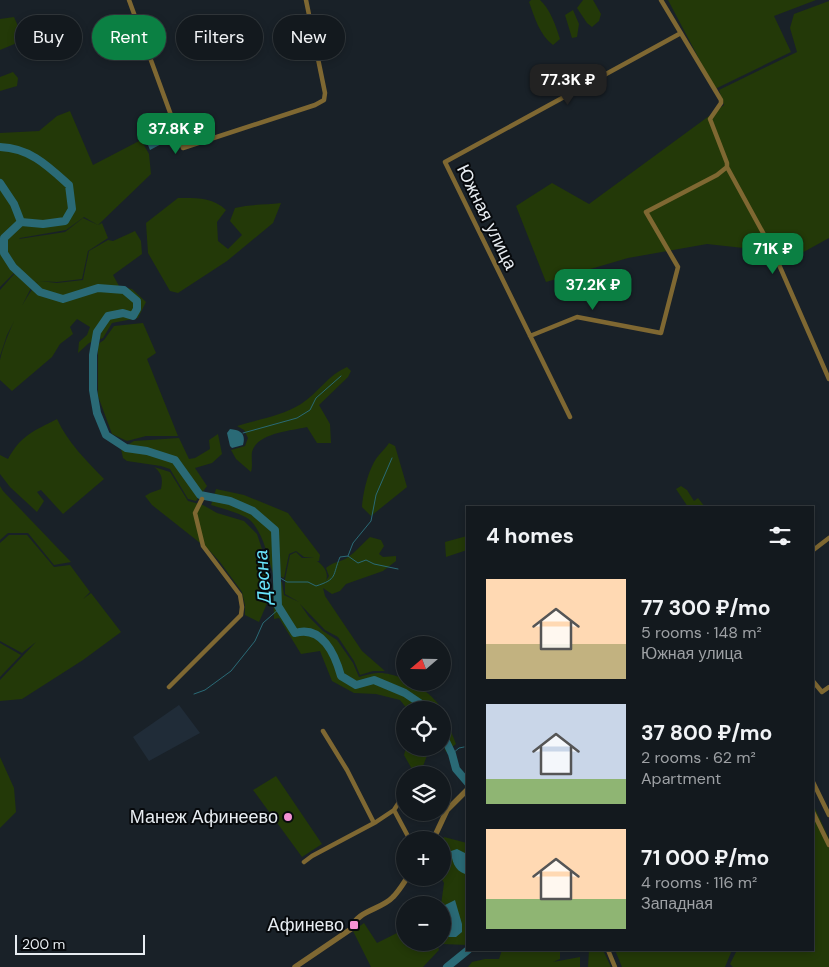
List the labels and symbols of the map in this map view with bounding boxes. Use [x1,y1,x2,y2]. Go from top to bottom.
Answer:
pin: 77.3K ₽ [522,64,614,106]
pin: 37.8K ₽ [130,112,222,155]
street label: Южная улица [451,160,523,274]
pin: 71K ₽ [738,232,808,275]
pin: 37.2K ₽ [547,268,639,311]
water label: Десна [248,549,277,607]
north arrow [396,636,451,691]
place label: Манеж Афинеево [130,805,278,829]
marker: Манеж Афинеево [282,811,294,823]
place label: Афинево [268,913,344,937]
marker: Афинево [348,919,360,931]
scale bar [15,932,145,955]

